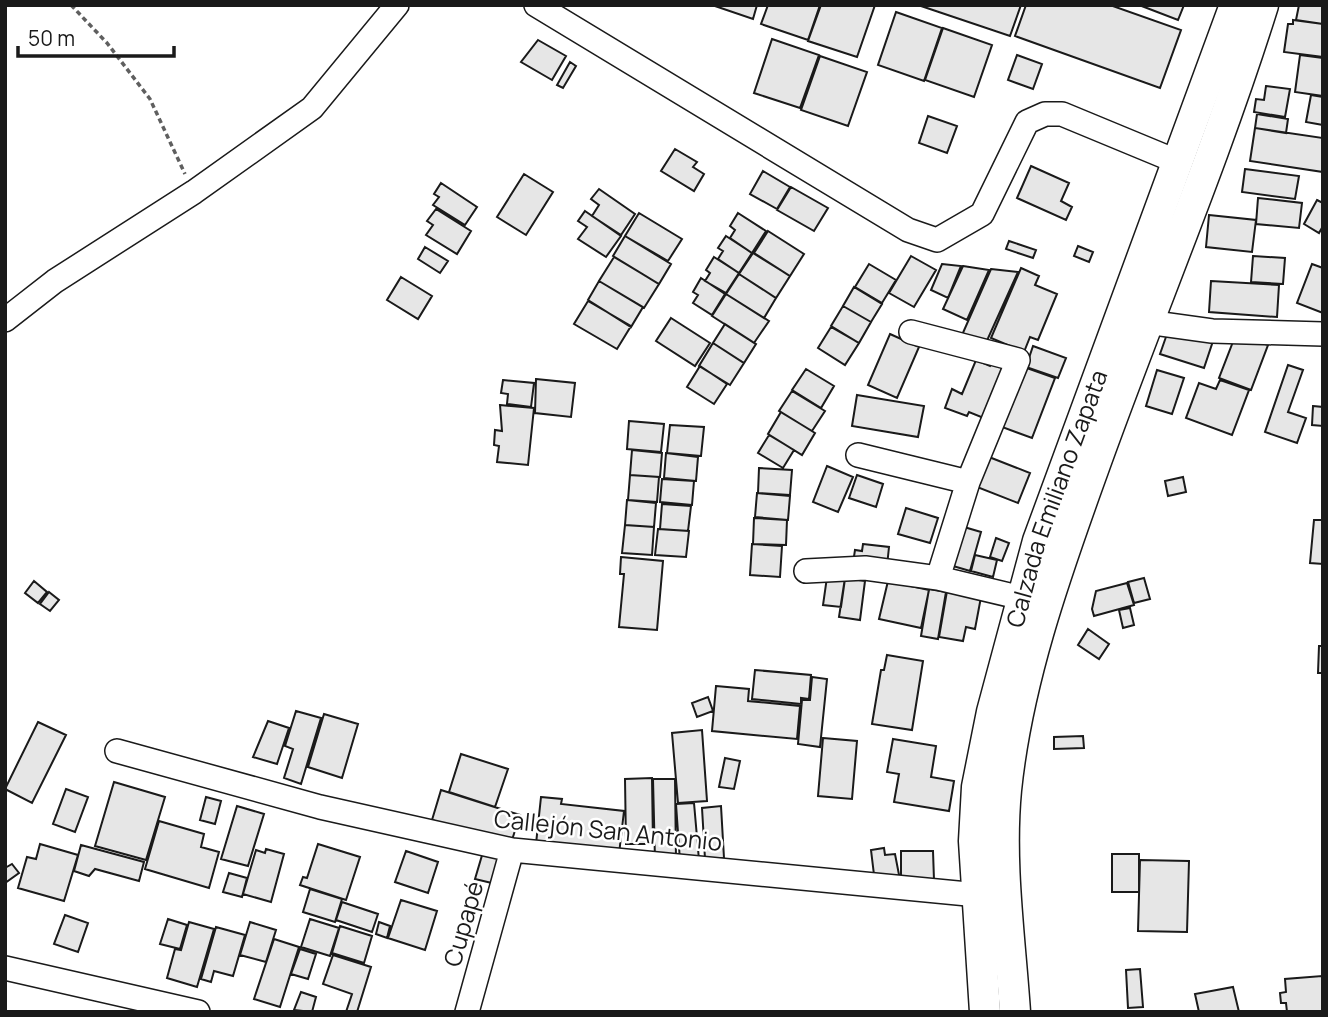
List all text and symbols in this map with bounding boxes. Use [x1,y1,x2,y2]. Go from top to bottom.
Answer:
scale bar [18,14,173,58]
text: 50 m [28,24,75,52]
street label: Calzada Emiliano Zapata [998,365,1115,631]
street label: Callejón San Antonio [493,801,724,858]
street label: Cupapé [435,877,490,970]

